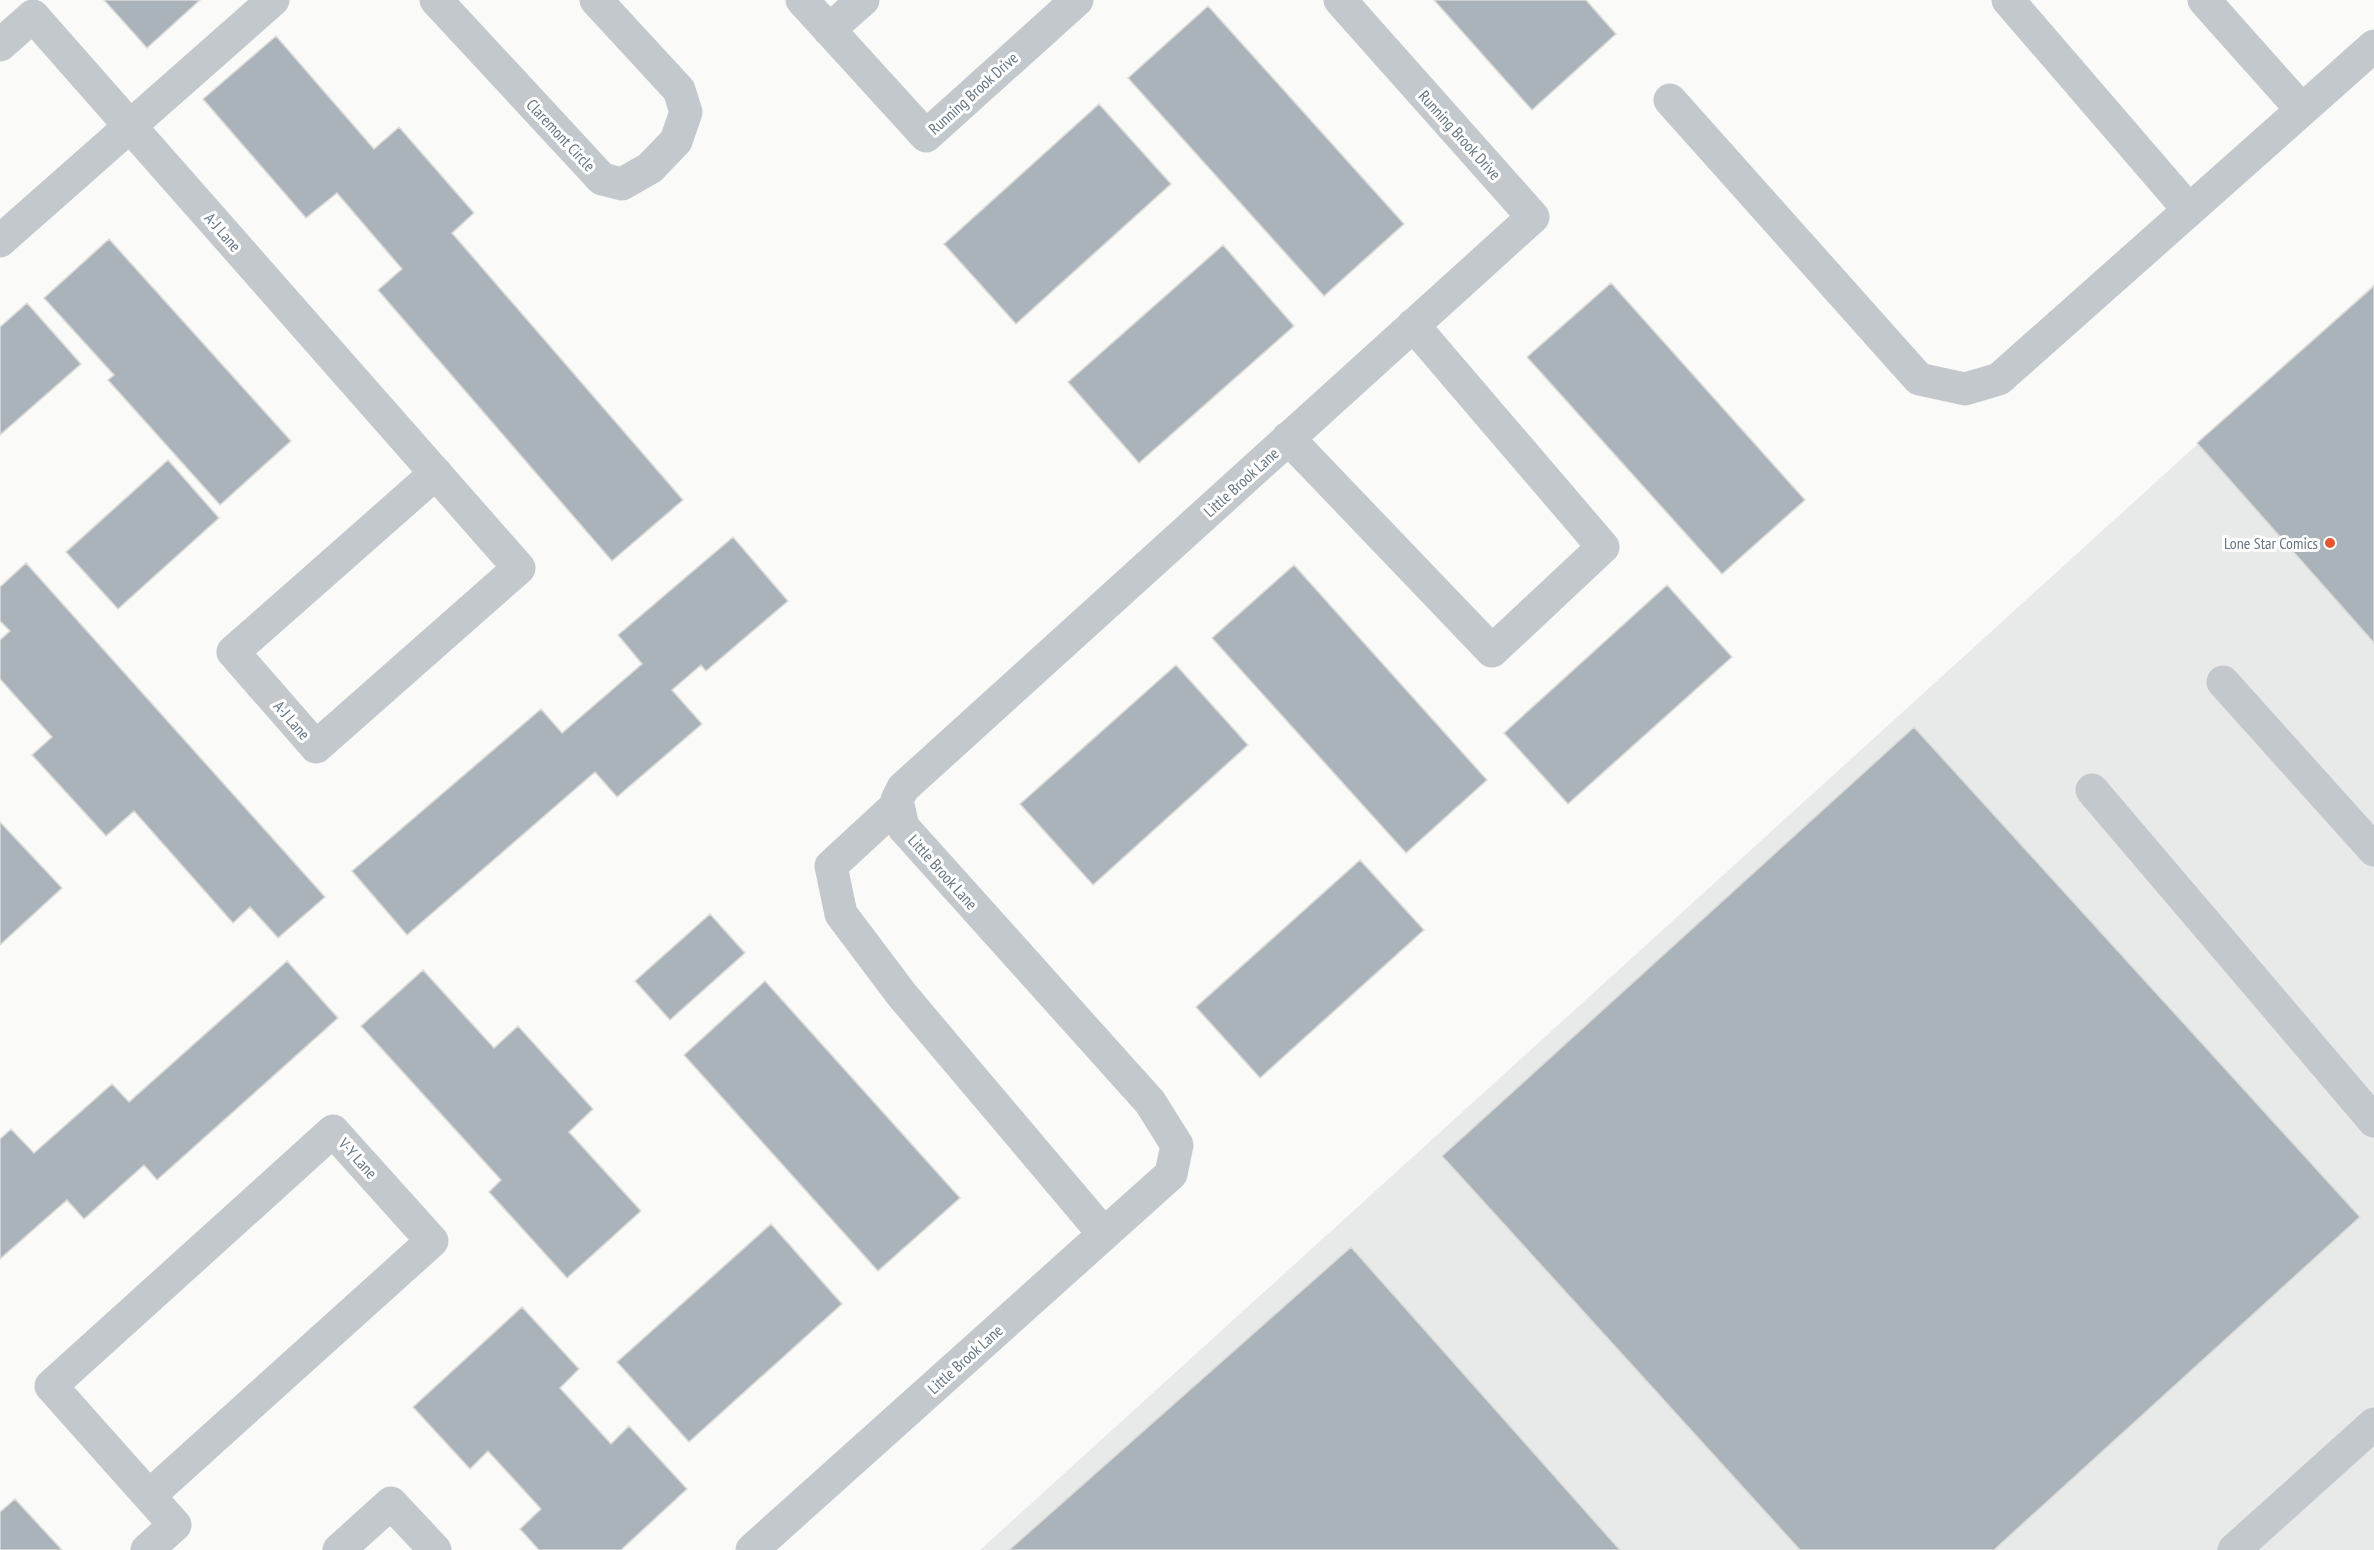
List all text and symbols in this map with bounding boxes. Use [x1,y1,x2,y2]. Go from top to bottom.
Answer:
street label: Running Brook Drive [924,48,1022,138]
street label: Running Brook Drive [1415,86,1505,184]
street label: Claremont Circle [522,95,600,175]
street label: A-J Lane [201,208,245,256]
street label: Little Brook Lane [1199,443,1283,521]
place label: Lone Star Comics [2224,533,2318,553]
marker: Lone Star Comics [2323,536,2337,550]
street label: A-J Lane [270,696,314,744]
street label: Little Brook Lane [904,830,982,914]
street label: V-Y Lane [334,1133,381,1183]
street label: Little Brook Lane [923,1320,1007,1398]

